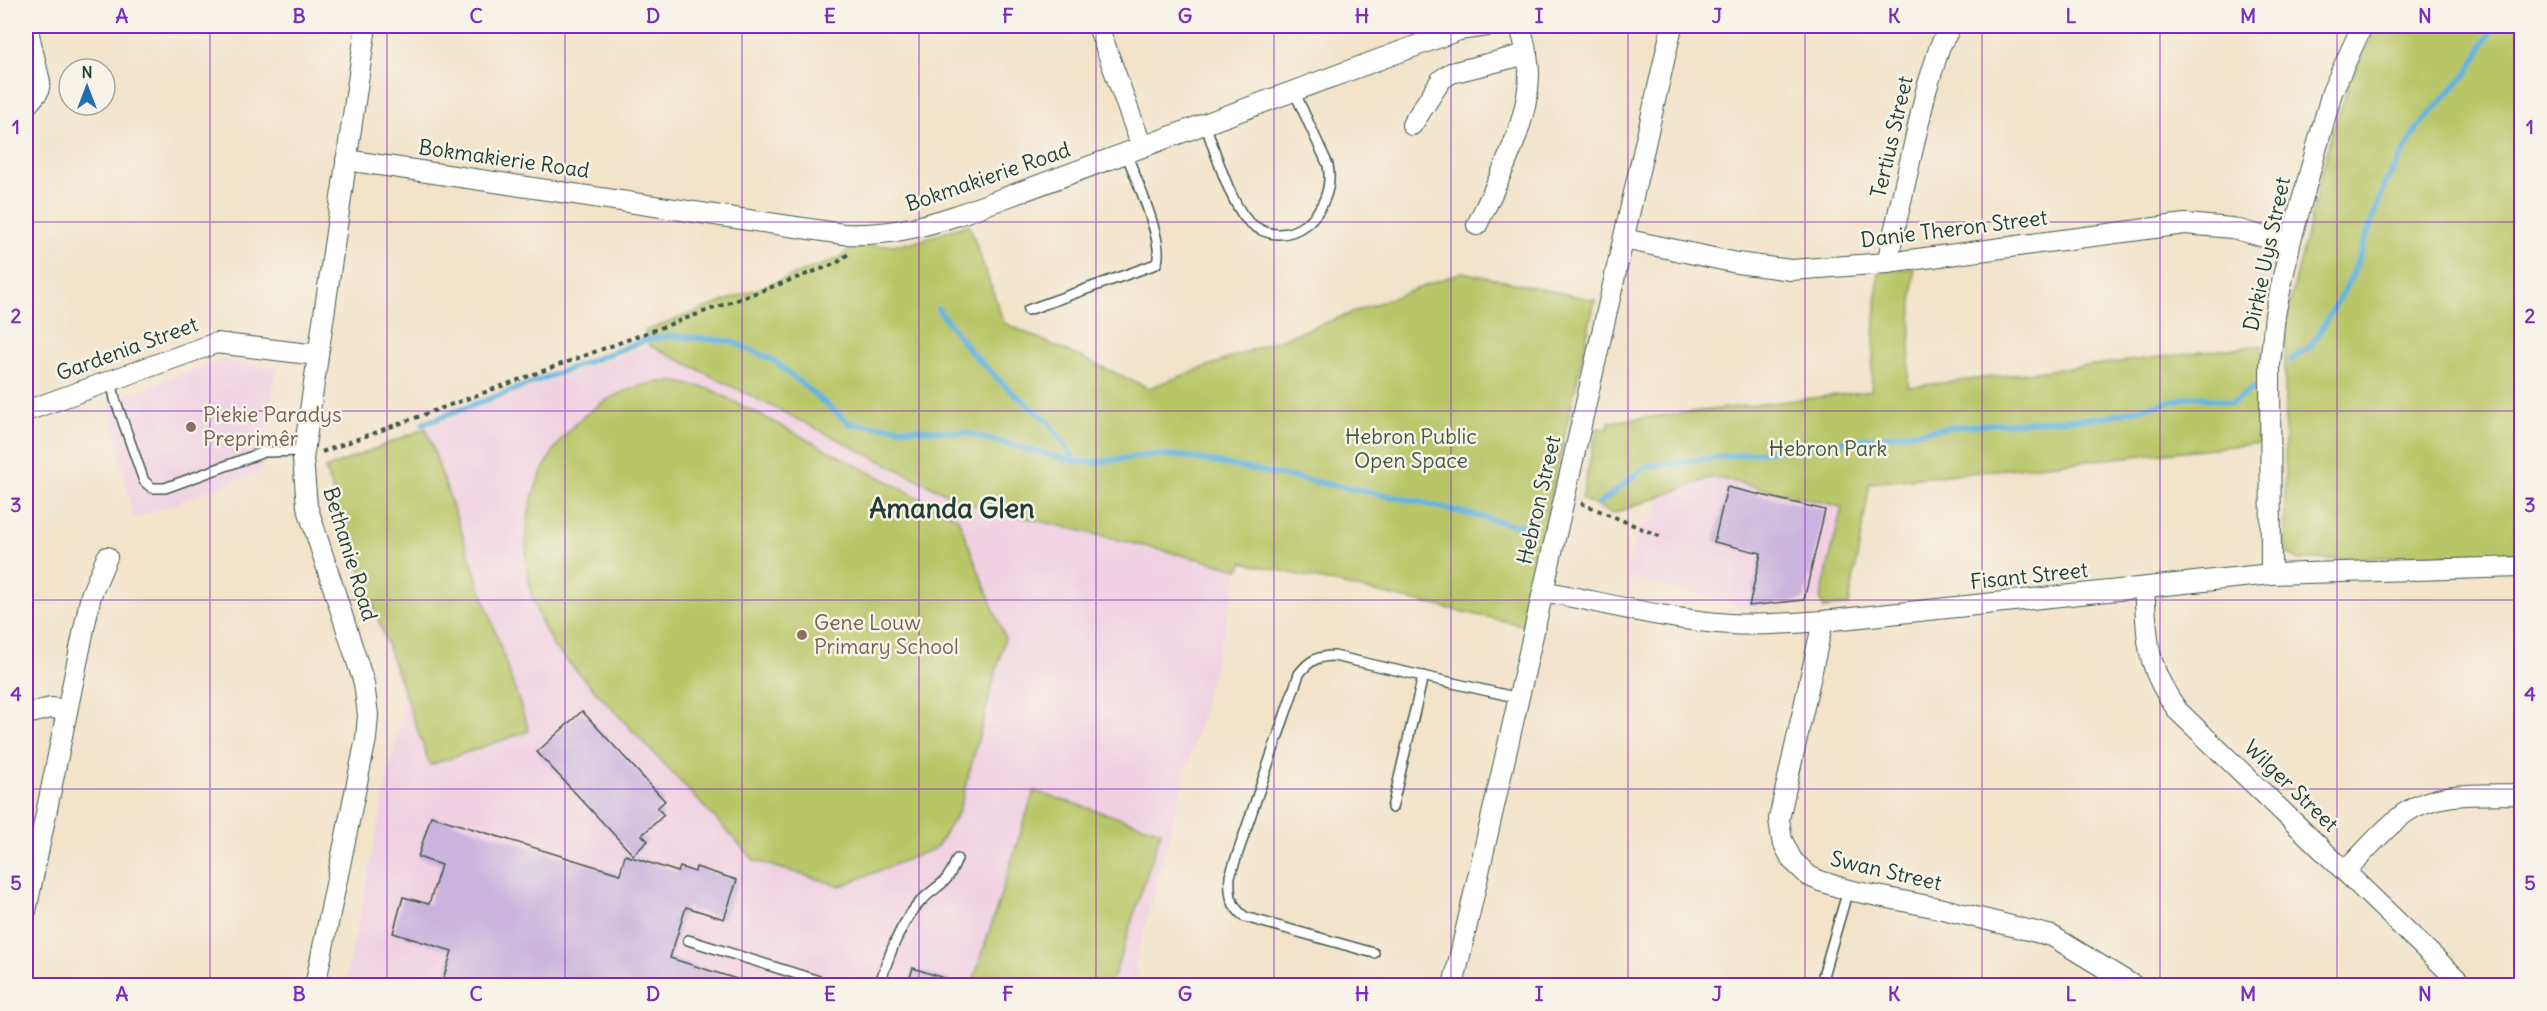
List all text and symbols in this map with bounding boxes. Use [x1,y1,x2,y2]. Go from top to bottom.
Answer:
text: A [116,3,129,28]
text: B [292,3,306,28]
text: C [469,3,483,28]
text: D [646,3,660,28]
text: E [824,3,836,28]
text: F [1002,3,1014,28]
text: G [1178,3,1192,28]
text: H [1355,3,1369,28]
text: I [1535,3,1544,28]
text: J [1712,3,1723,28]
text: K [1888,3,1901,28]
text: L [2066,3,2077,28]
text: M [2240,3,2256,28]
text: N [2418,3,2432,28]
north arrow [57,57,117,117]
text: N [81,62,93,82]
street label: Tertius Street [1864,73,1919,200]
text: 1 [12,114,20,139]
text: 1 [2526,114,2534,139]
street label: Bokmakierie Road [417,133,591,184]
street label: Bokmakierie Road [902,136,1074,217]
street label: Dirkie Uys Street [2237,175,2296,333]
street label: Danie Theron Street [1859,204,2049,253]
text: 2 [11,303,22,328]
text: 2 [2525,303,2536,328]
street label: Gardenia Street [52,310,201,387]
place label: Piekie Paradys Preprimêr [203,401,342,452]
marker: Piekie Paradys Preprimêr [184,420,198,434]
park label: Hebron Public Open Space [1345,423,1477,474]
street label: Hebron Street [1511,433,1566,567]
park label: Hebron Park [1769,435,1887,462]
street label: Bethanie Road [317,484,384,624]
district label: Amanda Glen [869,491,1035,525]
text: 3 [10,492,22,517]
text: 3 [2524,492,2536,517]
street label: Fisant Street [1969,556,2089,595]
place label: Gene Louw Primary School [814,609,959,660]
marker: Gene Louw Primary School [795,628,809,642]
text: 4 [10,681,22,706]
text: 4 [2524,681,2536,706]
street label: Wilger Street [2238,734,2344,837]
street label: Swan Street [1828,845,1944,896]
text: 5 [10,870,22,895]
text: 5 [2524,870,2536,895]
text: A [116,981,129,1006]
text: B [292,981,306,1006]
text: C [469,981,483,1006]
text: D [646,981,660,1006]
text: E [824,981,836,1006]
text: F [1002,981,1014,1006]
text: G [1178,981,1192,1006]
text: H [1355,981,1369,1006]
text: I [1535,981,1544,1006]
text: J [1712,981,1723,1006]
text: K [1888,981,1901,1006]
text: L [2066,981,2077,1006]
text: M [2240,981,2256,1006]
text: N [2418,981,2432,1006]

